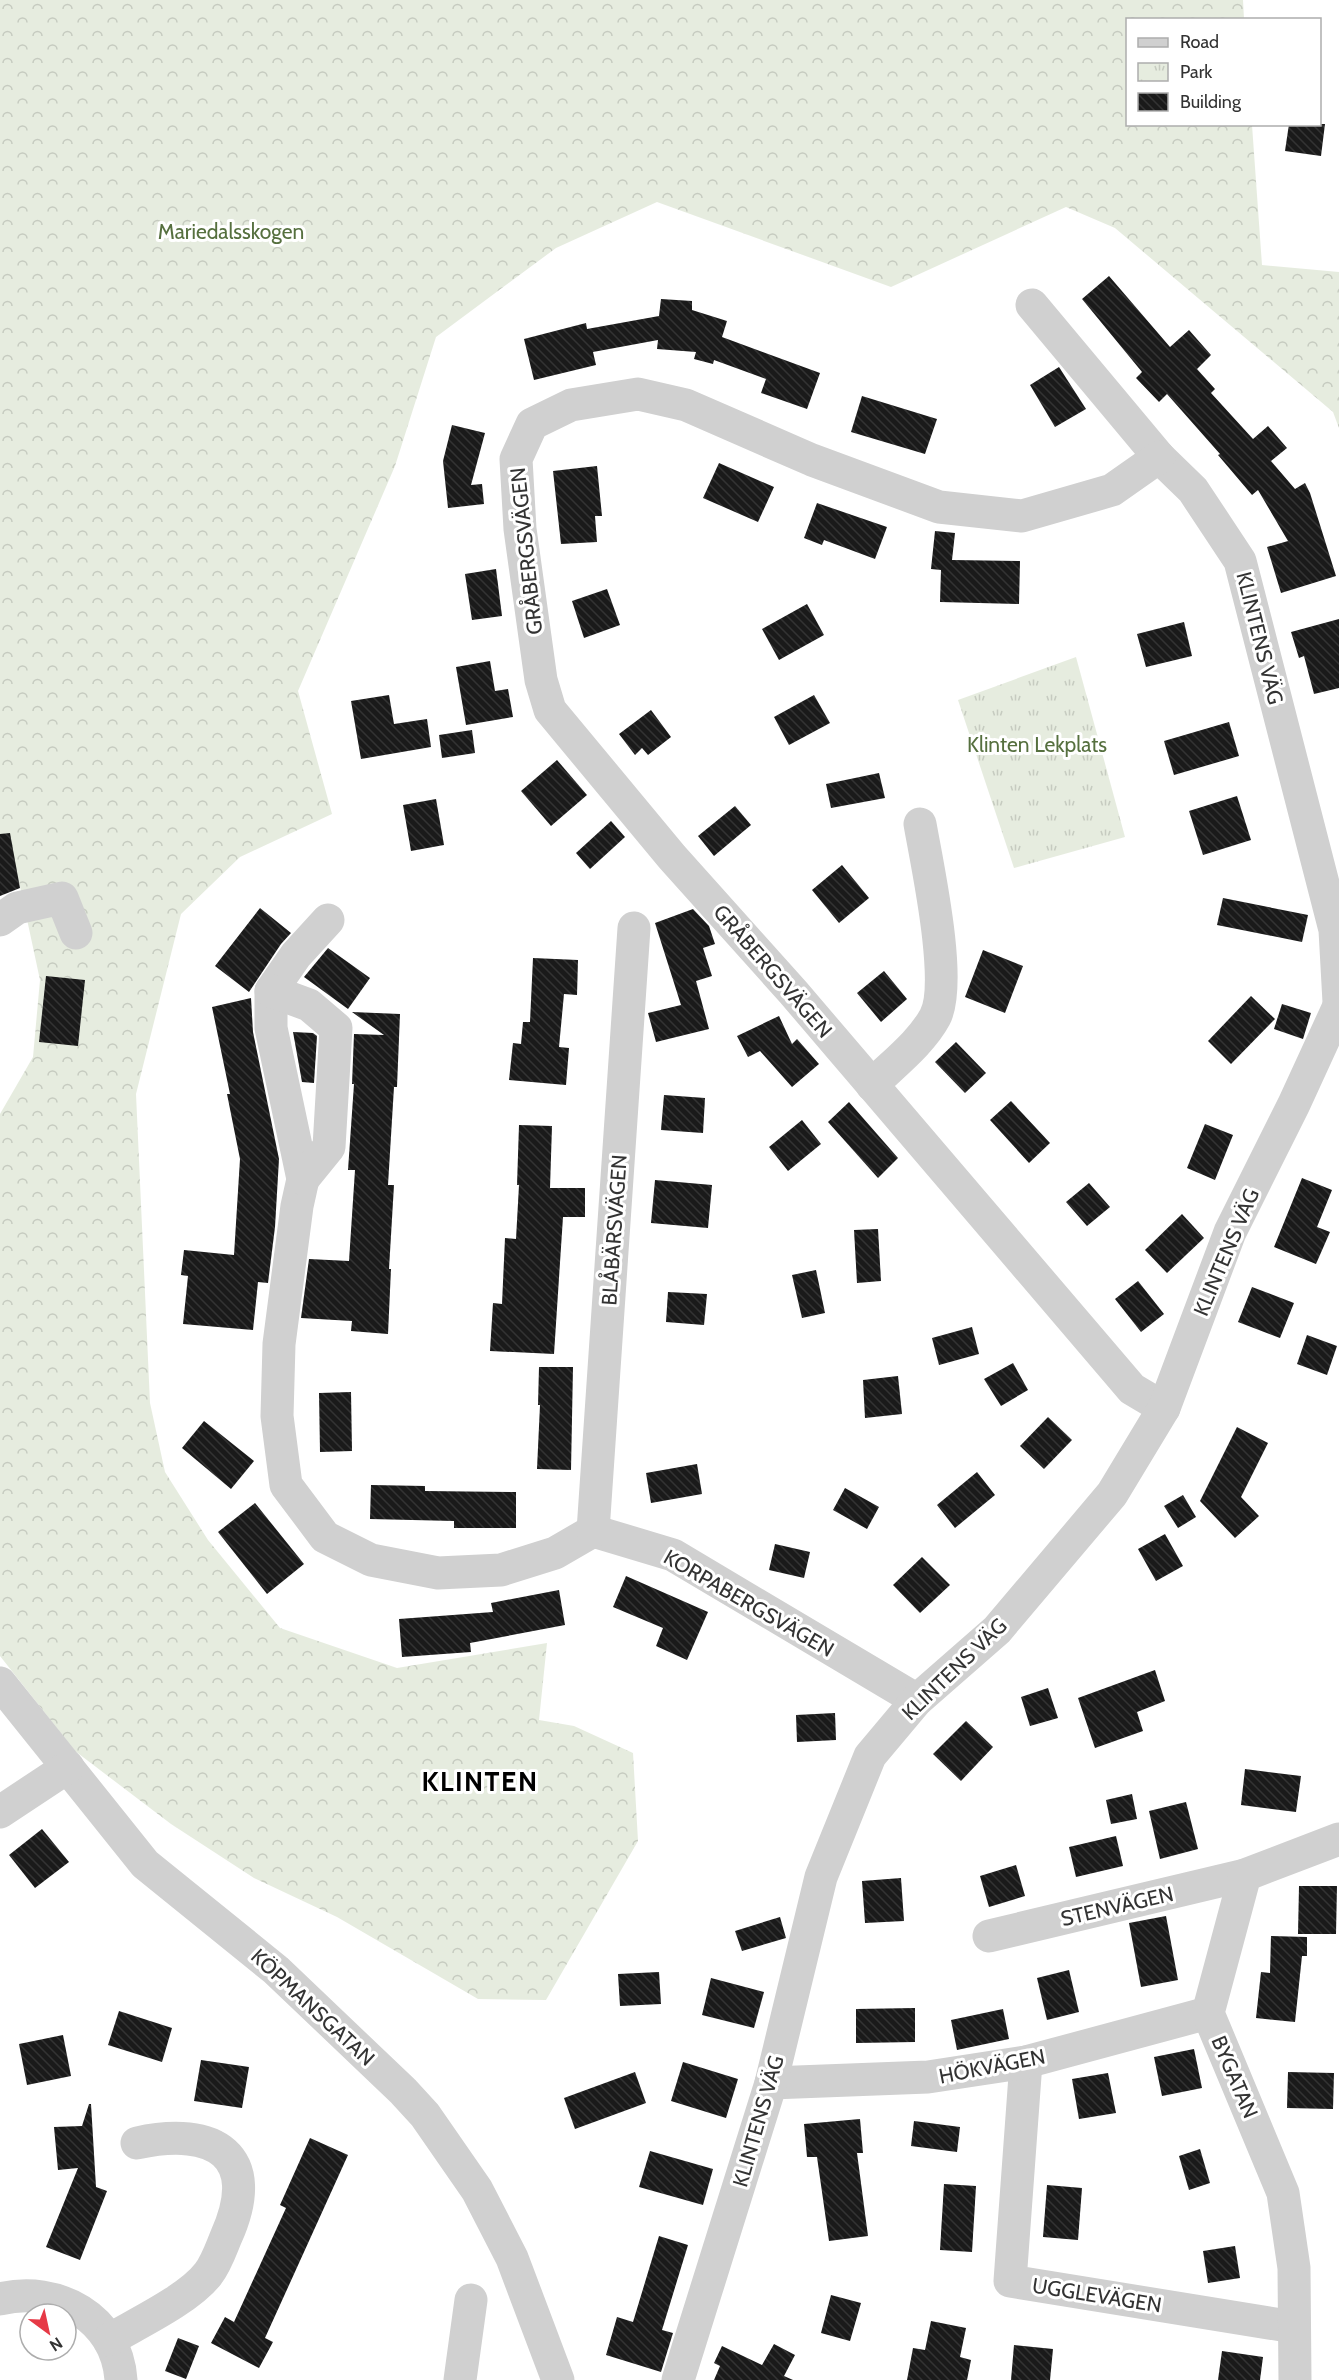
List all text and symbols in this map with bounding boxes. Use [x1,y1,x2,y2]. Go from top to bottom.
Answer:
legend [1126,18,1321,126]
text: Road [1180,31,1219,53]
text: Park [1180,61,1213,83]
text: Building [1180,91,1242,113]
park label: Mariedalsskogen [158,219,304,244]
street label: GRÅBERGSVÄGEN [504,466,547,636]
street label: KLINTENS VÄG [1231,569,1289,707]
park label: Klinten Lekplats [967,732,1107,757]
street label: GRÅBERGSVÄGEN [708,899,838,1043]
street label: BLÅBÄRSVÄGEN [595,1154,632,1306]
street label: KLINTENS VÄG [1188,1185,1264,1319]
street label: KORPABERGSVÄGEN [659,1544,839,1662]
street label: KLINTENS VÄG [896,1613,1012,1725]
district label: KLINTEN [421,1765,539,1798]
street label: STENVÄGEN [1058,1881,1176,1931]
street label: KÖPMANSGATAN [246,1943,380,2071]
street label: BYGATAN [1206,2032,1264,2122]
street label: HÖKVÄGEN [937,2043,1047,2089]
street label: KLINTENS VÄG [727,2052,789,2190]
street label: UGGLEVÄGEN [1031,2272,1163,2318]
north arrow [18,2302,78,2362]
text: N [46,2333,66,2355]

